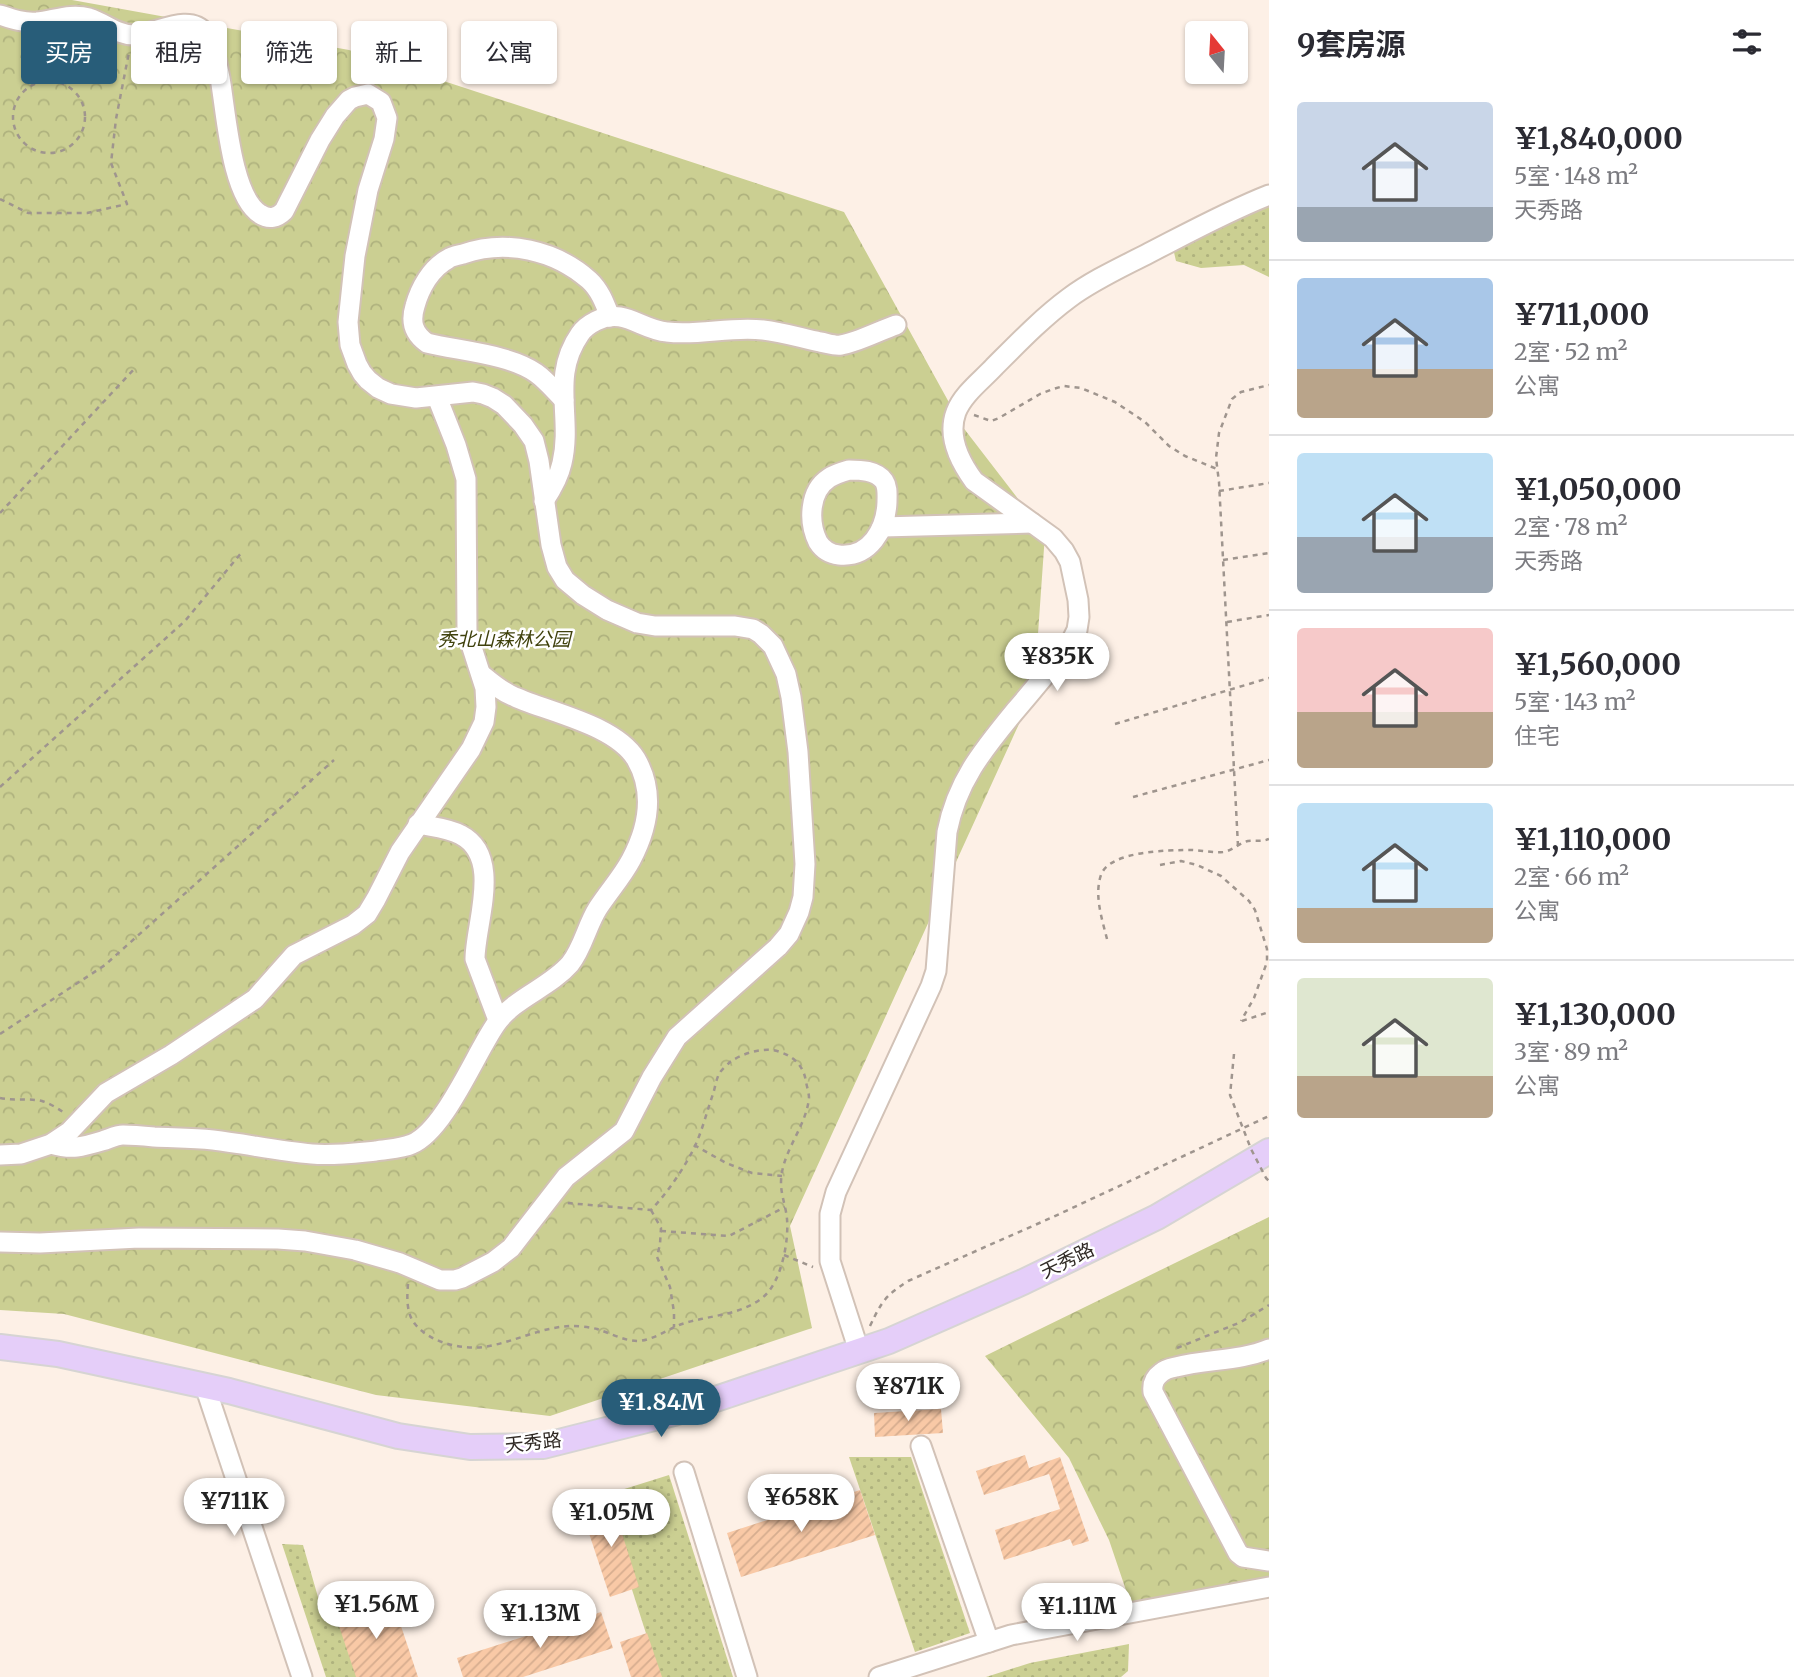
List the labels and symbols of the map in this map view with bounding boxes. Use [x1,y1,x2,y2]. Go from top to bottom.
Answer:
north arrow [1185,21,1248,84]
park label: 秀北山森林公园 [437,627,573,651]
pin: ¥835K [1008,634,1106,693]
street label: 天秀路 [1036,1237,1098,1283]
pin: ¥871K [859,1364,957,1423]
pin: ¥1.84M [604,1380,718,1439]
street label: 天秀路 [503,1427,563,1457]
pin: ¥658K [752,1474,850,1534]
pin: ¥711K [185,1478,283,1538]
pin: ¥1.05M [554,1490,668,1549]
pin: ¥1.56M [319,1582,433,1641]
pin: ¥1.11M [1020,1584,1134,1643]
pin: ¥1.13M [483,1590,597,1650]

